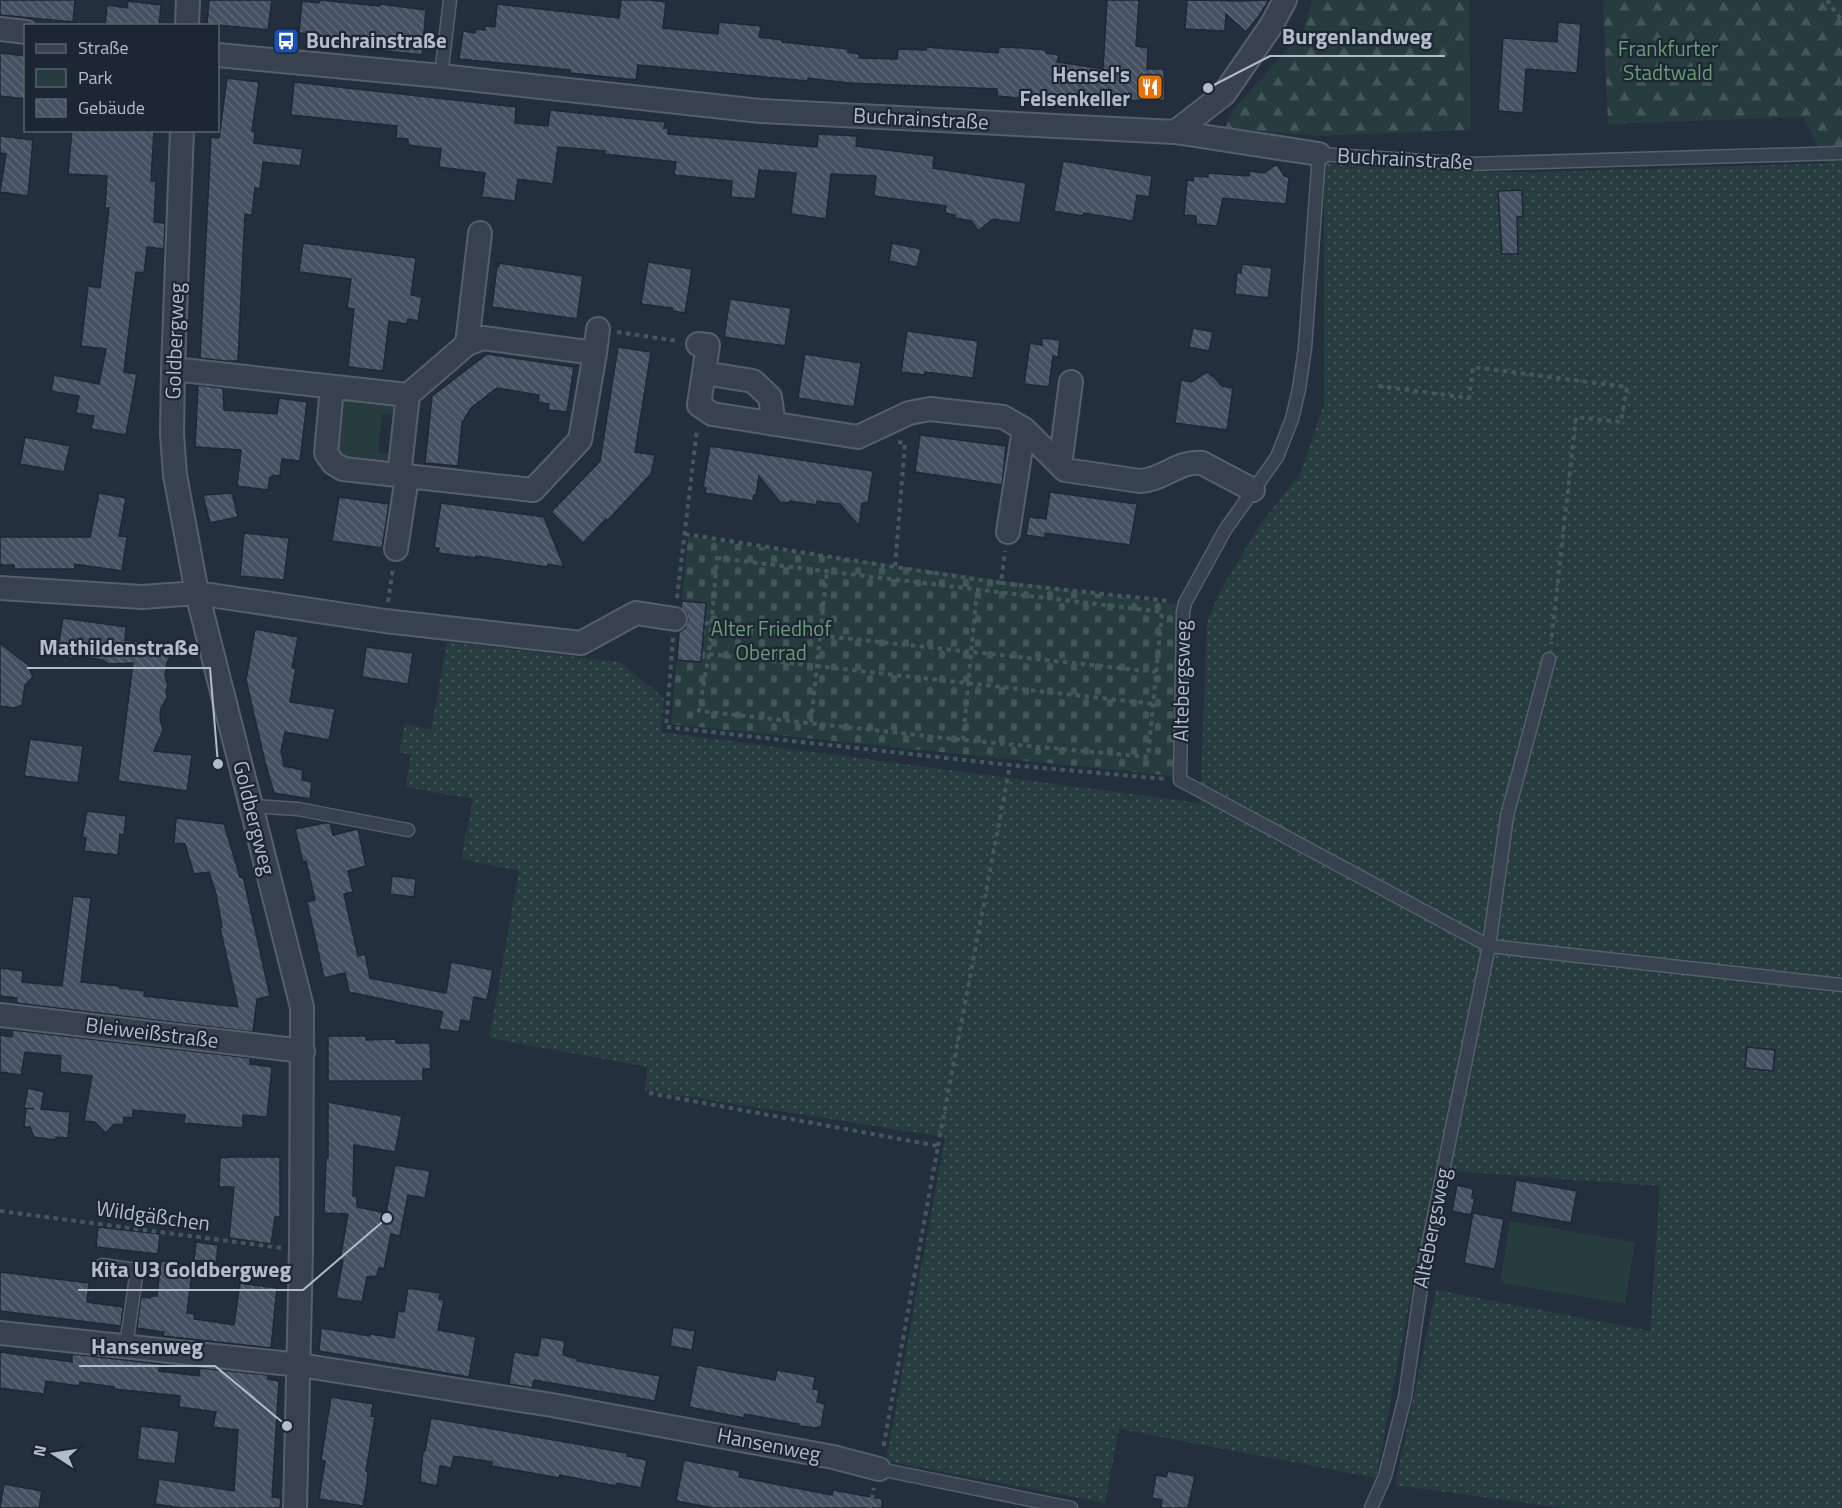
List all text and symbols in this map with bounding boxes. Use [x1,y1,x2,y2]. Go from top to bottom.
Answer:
callout: Burgenlandweg [1270,16,1445,56]
text: Burgenlandweg [1282,19,1432,53]
legend [24,24,219,132]
place label: Buchrainstraße [306,24,447,56]
bus stop icon: Buchrainstraße [271,26,301,56]
park label: Frankfurter Stadtwald [1618,32,1718,88]
text: Straße [78,34,129,61]
place label: Hensel's Felsenkeller [1019,58,1130,114]
text: Park [78,64,113,91]
restaurant icon: Hensel's Felsenkeller [1135,72,1165,102]
text: Gebäude [78,94,145,121]
street label: Buchrainstraße [852,98,990,138]
street label: Buchrainstraße [1336,138,1474,178]
street label: Goldbergweg [156,282,192,400]
park label: Alter Friedhof Oberrad [711,612,831,668]
street label: Altebergsweg [1164,620,1198,742]
callout: Mathildenstraße [27,628,210,668]
text: Mathildenstraße [39,630,199,664]
street label: Goldbergweg [225,757,285,879]
street label: Bleiweißstraße [84,1008,220,1056]
street label: Altebergsweg [1404,1165,1458,1291]
street label: Wildgäßchen [94,1191,212,1239]
callout: Kita U3 Goldbergweg [78,1250,303,1290]
text: Kita U3 Goldbergweg [91,1252,292,1286]
callout: Hansenweg [79,1326,215,1366]
text: Hansenweg [91,1329,203,1363]
street label: Hansenweg [715,1418,824,1470]
north arrow [24,1424,84,1484]
text: N [26,1443,52,1459]

